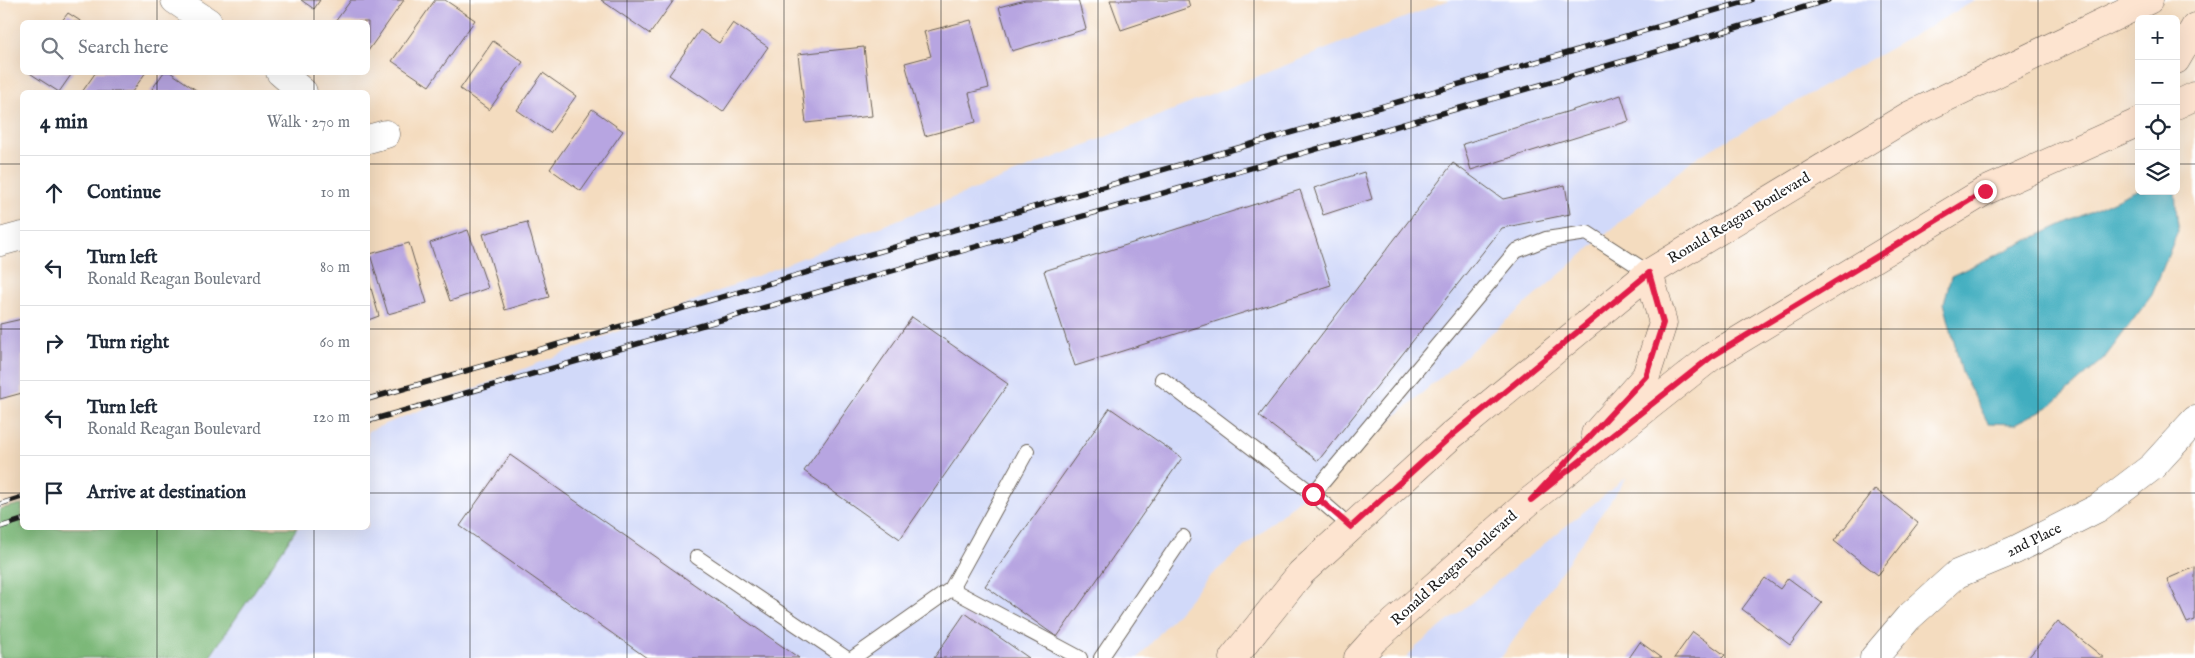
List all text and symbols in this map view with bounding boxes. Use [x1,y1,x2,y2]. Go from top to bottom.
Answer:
map controls [2135,15,2180,195]
button: + [2135,15,2180,60]
search box [20,20,370,75]
icon: search [38,34,66,62]
text: Search here [78,36,169,60]
button: − [2135,60,2180,105]
button: locate [2135,105,2180,150]
text: 4 min [40,109,88,136]
text: Walk · 270 m [267,113,350,133]
button: layers [2135,150,2180,195]
street label: Ronald Reagan Boulevard [1664,167,1815,268]
icon: ahead [40,179,68,207]
route end [1974,180,1997,203]
text: Continue [87,181,161,205]
text: 10 m [320,183,350,203]
text: Turn left [87,246,158,270]
icon: left [40,254,68,282]
text: 80 m [320,258,350,278]
text: Ronald Reagan Boulevard [87,270,261,290]
icon: right [40,329,68,357]
text: Turn right [87,331,169,355]
text: 60 m [320,333,350,353]
text: Turn left [87,396,158,420]
icon: left [40,404,68,432]
text: 120 m [313,408,350,428]
text: Ronald Reagan Boulevard [87,420,261,440]
icon: arrive [40,479,68,507]
text: Arrive at destination [87,481,246,505]
route start [1302,483,1325,506]
street label: Ronald Reagan Boulevard [1387,506,1522,630]
street label: 2nd Place [2003,519,2065,561]

